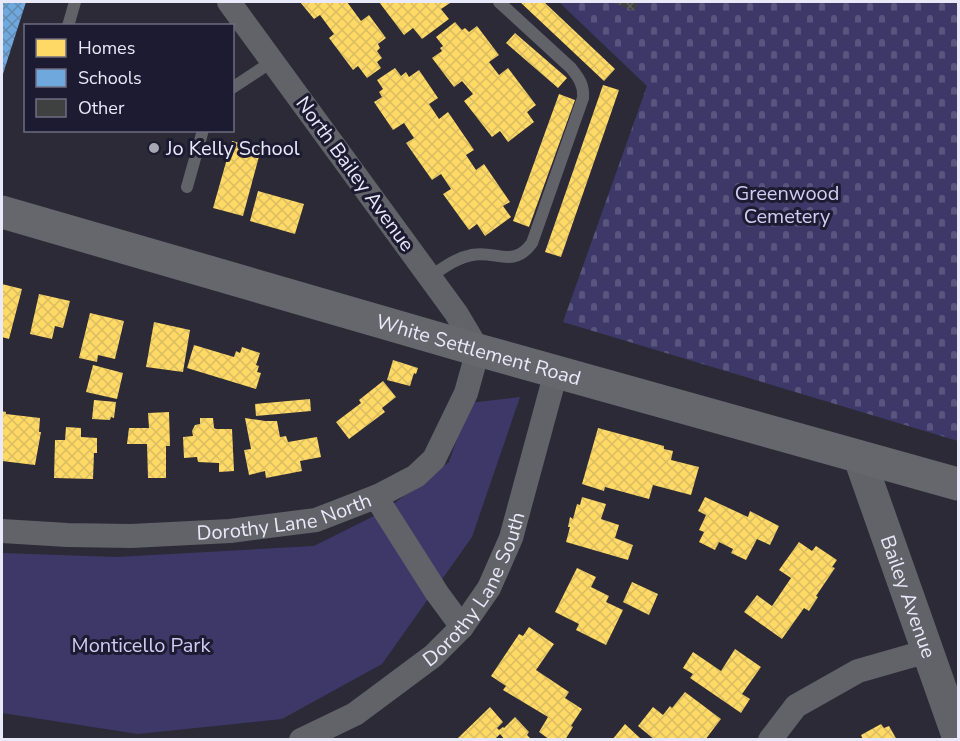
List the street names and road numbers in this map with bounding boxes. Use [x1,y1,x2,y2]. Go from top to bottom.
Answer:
street label: North Bailey Avenue [290,91,420,257]
street label: White Settlement Road [373,308,584,392]
street label: Dorothy Lane North [196,486,375,546]
street label: Dorothy Lane South [417,509,531,673]
street label: Bailey Avenue [874,531,943,662]

